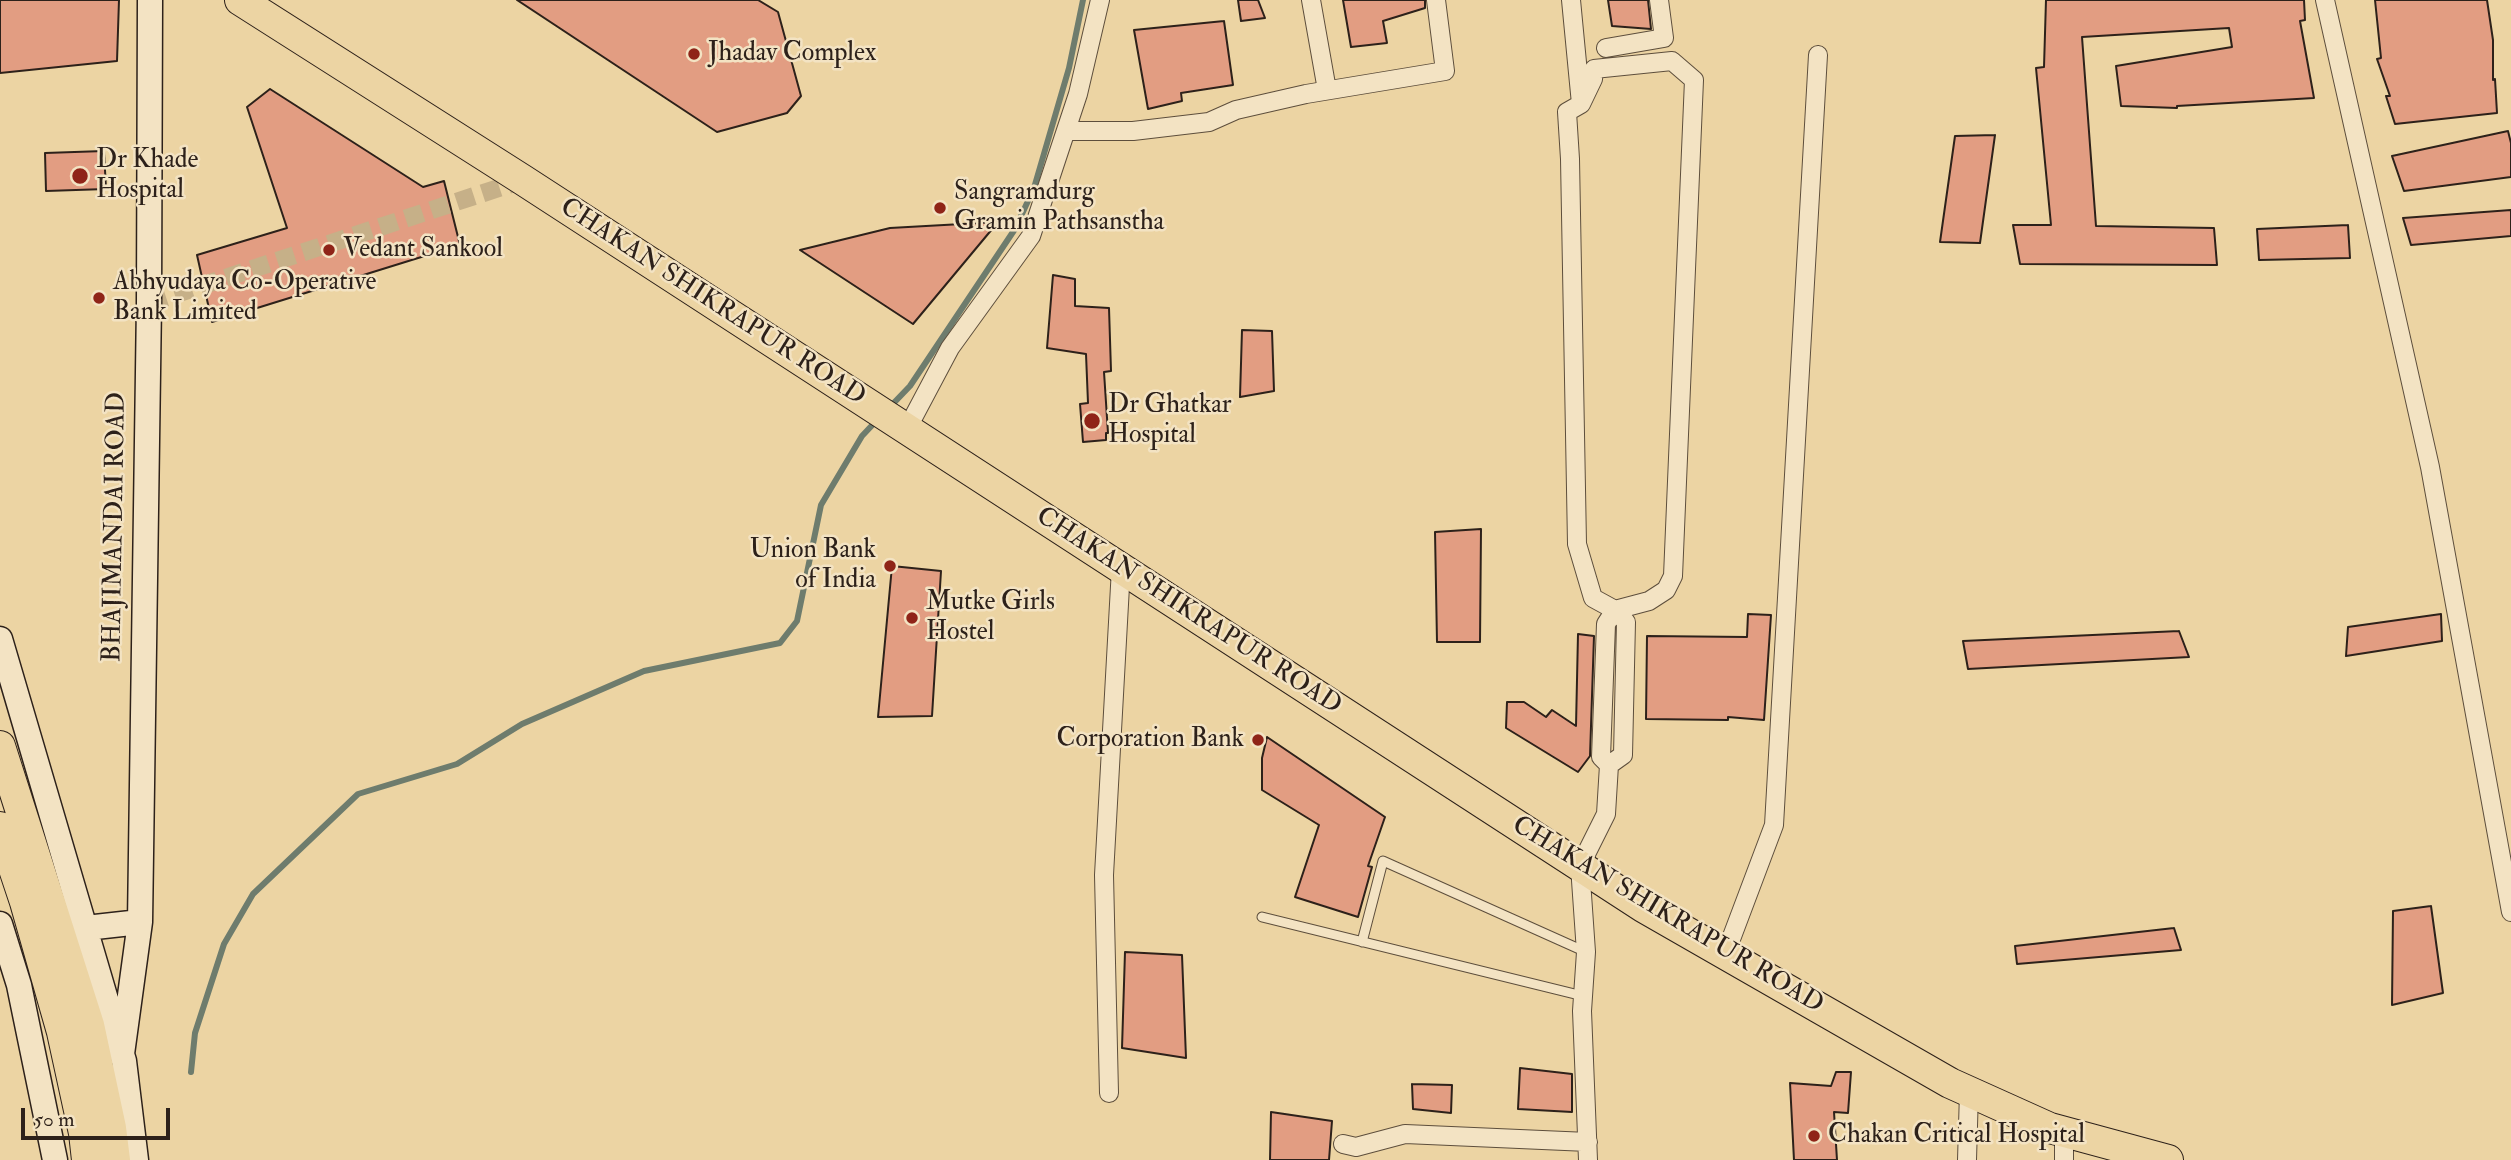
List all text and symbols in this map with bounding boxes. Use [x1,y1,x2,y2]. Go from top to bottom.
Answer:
place label: Jhadav Complex [708,38,876,70]
marker: Jhadav Complex [686,46,702,62]
place label: Dr Khade Hospital [96,145,198,206]
marker: Dr Khade Hospital [70,166,90,186]
place label: Sangramdurg Gramin Pathsanstha [954,177,1164,238]
street label: CHAKAN SHIKRAPUR ROAD [554,193,870,413]
marker: Sangramdurg Gramin Pathsanstha [932,200,948,216]
place label: Vedant Sankool [343,234,503,266]
marker: Vedant Sankool [321,242,337,258]
place label: Abhyudaya Co-Operative Bank Limited [113,267,376,328]
marker: Abhyudaya Co-Operative Bank Limited [91,290,107,306]
place label: Dr Ghatkar Hospital [1108,390,1232,452]
street label: BHAJIMANDAI ROAD [98,392,134,662]
marker: Dr Ghatkar Hospital [1082,411,1102,431]
street label: CHAKAN SHIKRAPUR ROAD [1030,502,1346,722]
place label: Union Bank of India [750,535,876,596]
marker: Union Bank of India [882,558,898,574]
place label: Mutke Girls Hostel [926,587,1055,648]
marker: Mutke Girls Hostel [904,610,920,626]
place label: Corporation Bank [1057,724,1244,756]
marker: Corporation Bank [1250,732,1266,748]
street label: CHAKAN SHIKRAPUR ROAD [1506,811,1828,1021]
scale bar [24,1094,173,1138]
text: 50 m [34,1106,75,1133]
place label: Chakan Critical Hospital [1828,1120,2085,1152]
marker: Chakan Critical Hospital [1806,1128,1822,1144]

